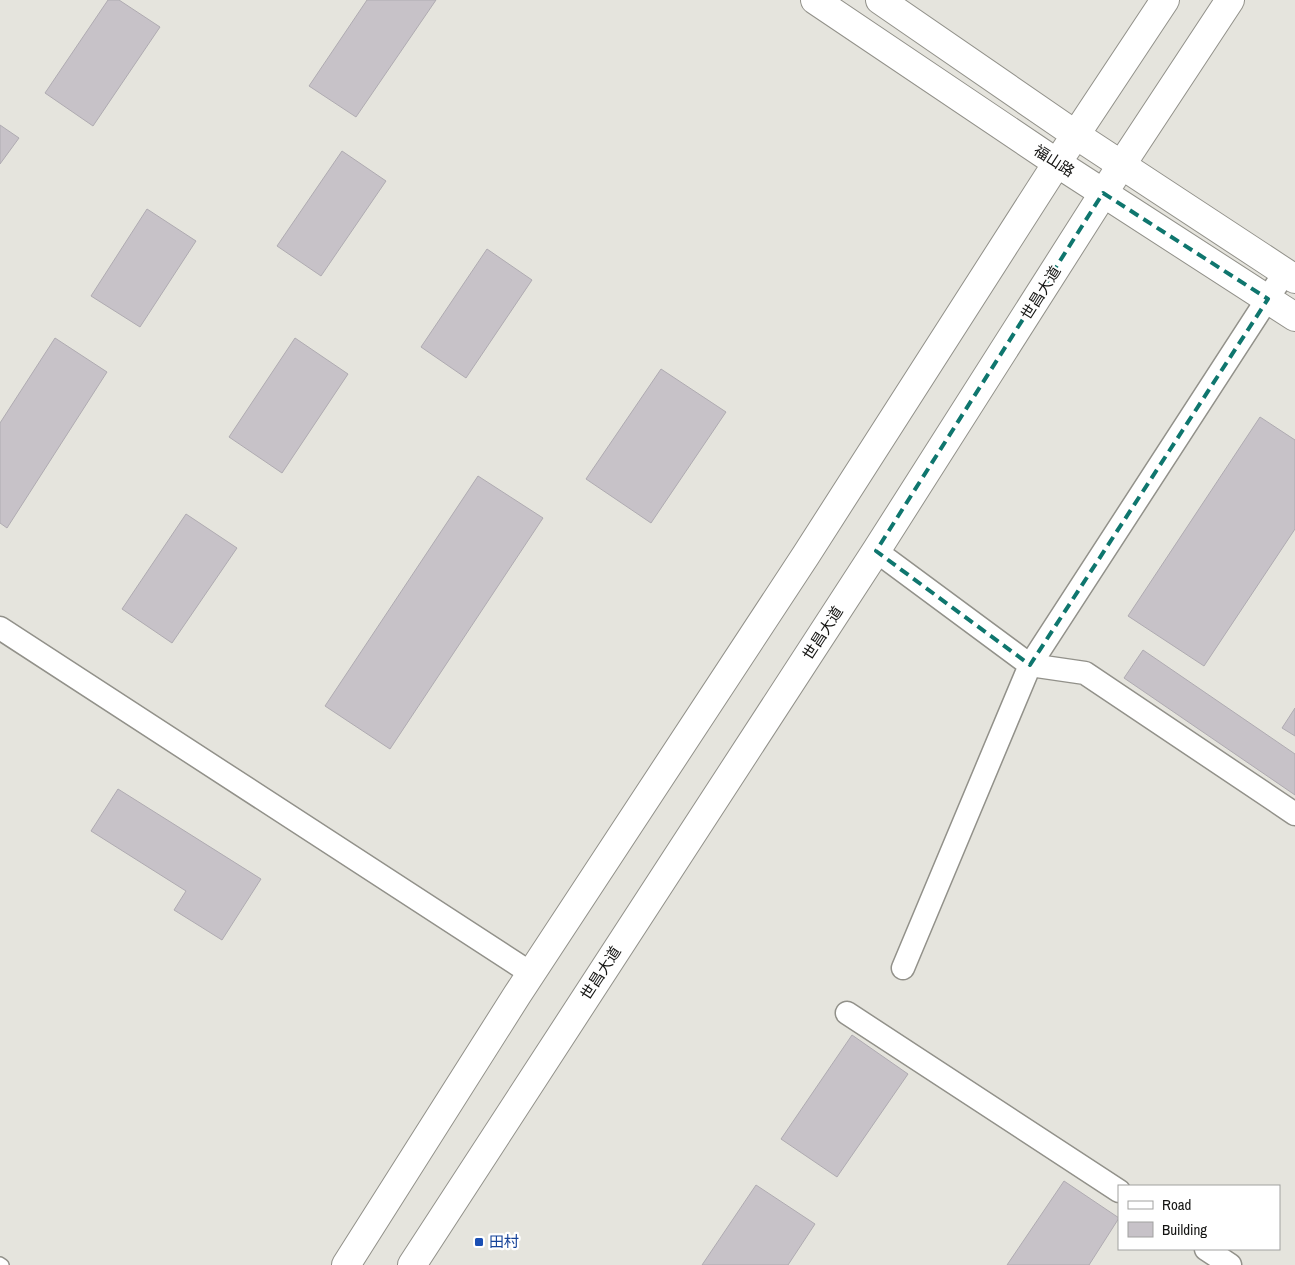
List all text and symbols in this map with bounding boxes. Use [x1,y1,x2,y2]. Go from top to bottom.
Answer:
street label: 福山路 [1030,140,1079,182]
street label: 世昌大道 [1016,262,1065,324]
street label: 世昌大道 [797,602,848,664]
street label: 世昌大道 [575,942,626,1004]
legend [1118,1185,1280,1250]
text: Road [1162,1194,1191,1215]
text: Building [1162,1219,1207,1240]
place label: 田村 [489,1231,519,1252]
marker: 田村 [473,1236,485,1248]

